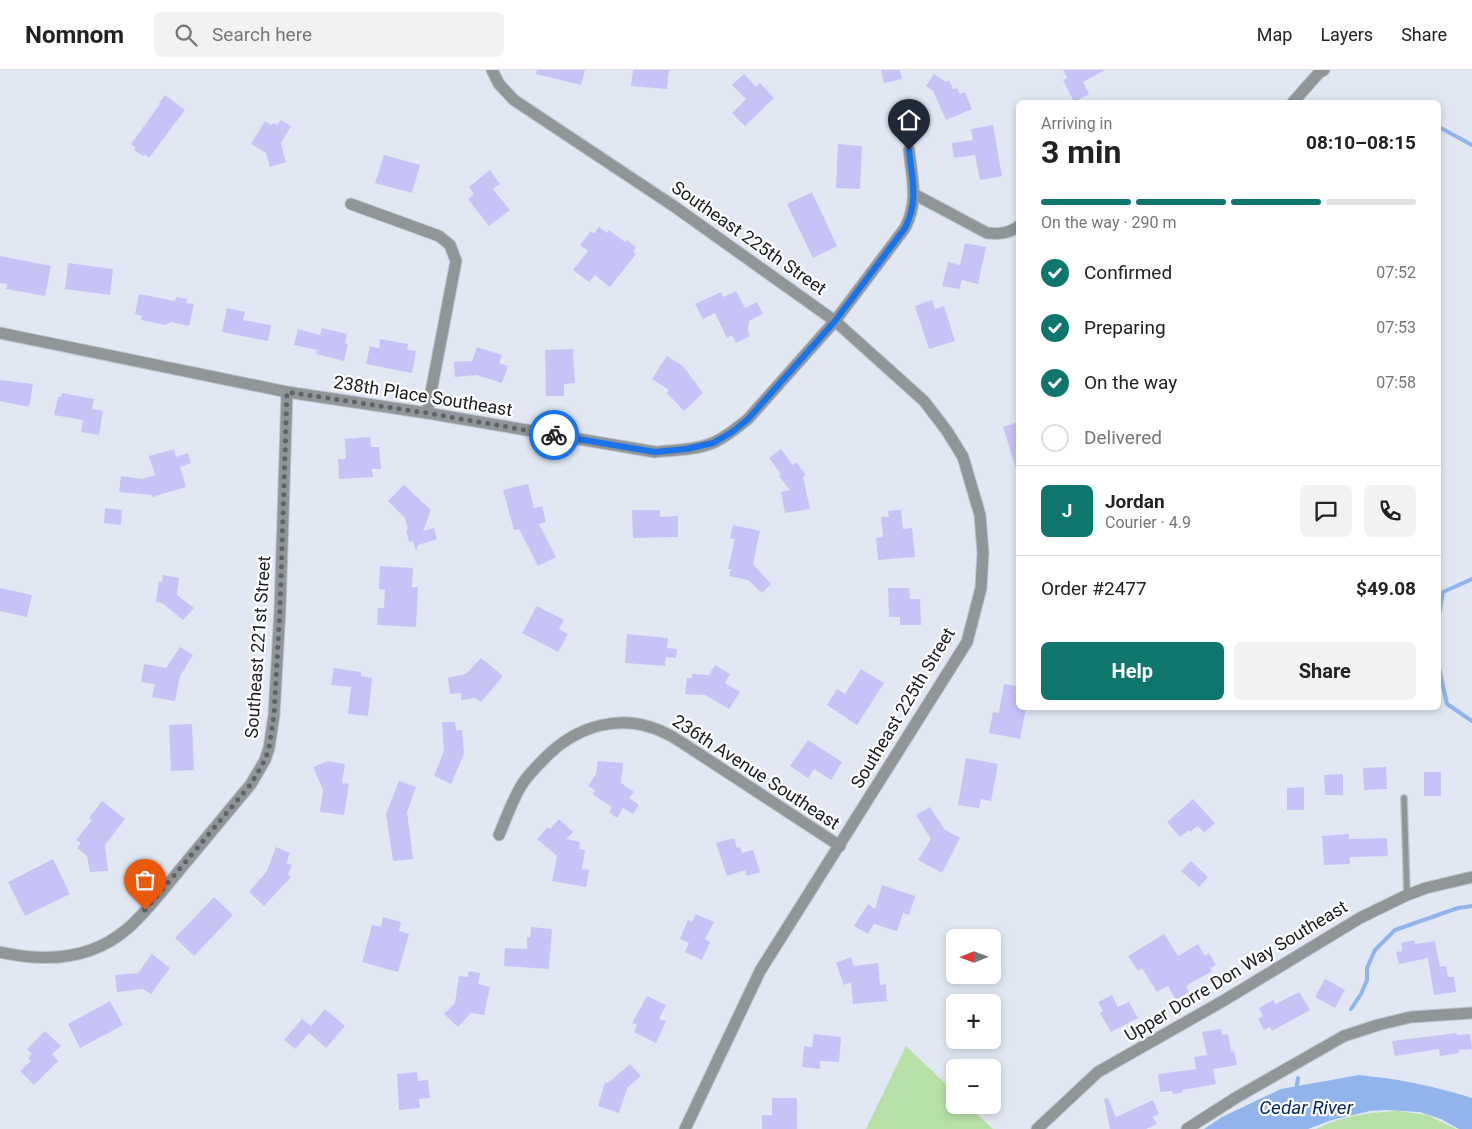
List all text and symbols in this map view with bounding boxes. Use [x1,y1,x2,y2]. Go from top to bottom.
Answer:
search box [154,12,504,57]
text: Nomnom [25,21,124,49]
icon: search [172,21,200,49]
text: Search here [212,23,312,46]
text: Map [1257,24,1292,45]
text: Layers [1320,24,1373,45]
text: Share [1401,24,1447,45]
pin [888,99,930,150]
icon: home [895,106,923,134]
text: Arriving in [1041,114,1112,133]
text: 08:10–08:15 [1306,131,1416,154]
text: 3 min [1041,133,1121,171]
street label: Southeast 225th Street [668,176,831,299]
text: On the way · 290 m [1041,213,1177,232]
icon: check [1041,259,1069,287]
text: Confirmed [1084,261,1172,284]
text: 07:52 [1376,263,1416,282]
icon: check [1041,314,1069,342]
text: Preparing [1084,316,1166,339]
text: 07:53 [1376,318,1416,337]
icon: check [1041,369,1069,397]
street label: 238th Place Southeast [332,371,514,420]
text: On the way [1084,371,1177,394]
text: 07:58 [1376,373,1416,392]
courier [529,410,579,460]
icon: bike [540,421,568,449]
text: Delivered [1084,426,1162,449]
button: chat [1300,485,1352,537]
button: phone [1364,485,1416,537]
text: Jordan [1105,490,1165,513]
text: J [1062,499,1072,522]
text: Courier · 4.9 [1105,513,1191,532]
street label: Southeast 221st Street [241,555,274,739]
text: Order #2477 [1041,577,1147,600]
text: $49.08 [1356,577,1416,600]
street label: Southeast 225th Street [846,623,959,792]
button: Help [1041,642,1224,700]
button: Share [1234,642,1416,700]
street label: 236th Avenue Southeast [669,710,844,834]
pin [124,859,166,910]
icon: bag [131,866,159,894]
street label: Upper Dorre Don Way Southeast [1121,896,1351,1046]
north arrow [946,929,1001,984]
map controls [946,929,1001,1114]
button: + [946,994,1001,1049]
button: − [946,1059,1001,1114]
water label: Cedar River [1259,1096,1354,1119]

